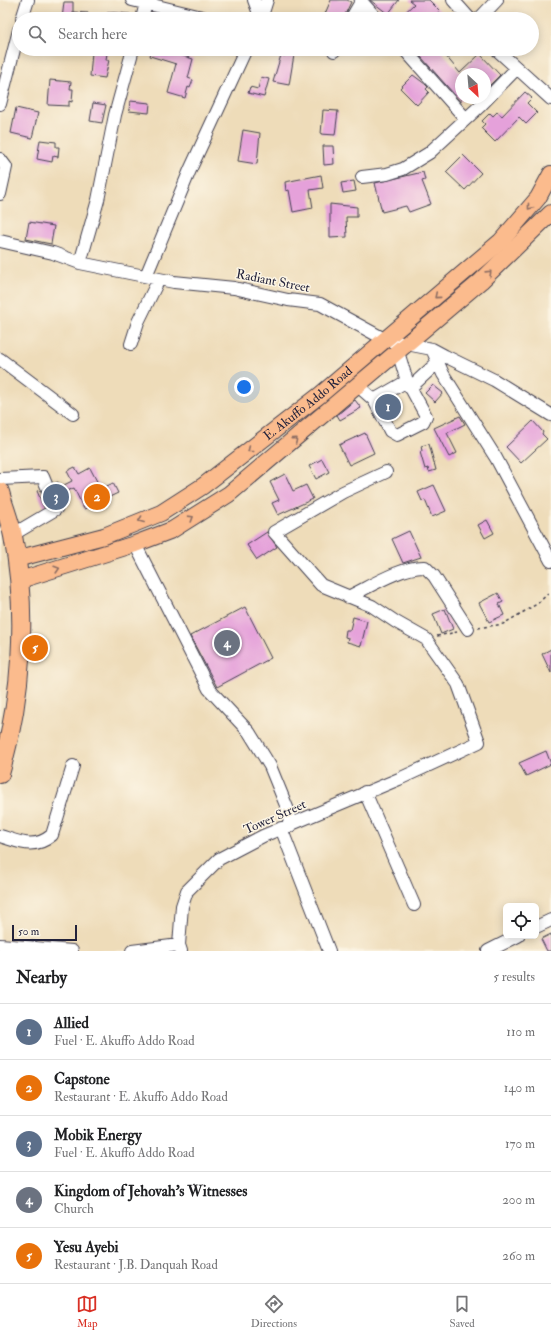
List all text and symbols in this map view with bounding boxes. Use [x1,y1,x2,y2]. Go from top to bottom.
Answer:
search box [12,12,539,56]
icon: search [26,23,48,45]
text: Search here [58,25,127,44]
north arrow [455,68,491,104]
one-way arrow [528,202,535,209]
street label: Radiant Street [235,266,311,296]
one-way arrow [484,270,492,278]
one-way arrow [434,292,441,299]
street label: E. Akuffo Addo Road [260,362,356,444]
your location [234,377,254,397]
pin: 1 [375,392,401,422]
one-way arrow [290,437,297,444]
one-way arrow [247,445,254,452]
pin: 3 [43,482,69,512]
pin: 2 [84,482,110,512]
one-way arrow [187,515,194,523]
one-way arrow [138,516,145,524]
one-way arrow [53,565,60,574]
pin: 4 [214,628,240,658]
pin: 5 [22,633,48,663]
street label: Tower Street [241,796,309,838]
map controls [503,903,539,939]
button: locate [503,903,539,939]
scale bar [12,923,77,942]
text: 50 m [18,925,39,938]
text: Nearby [16,967,67,988]
text: 5 results [493,969,535,985]
text: Allied [54,1014,89,1033]
text: 1 [27,1024,31,1040]
text: 110 m [506,1024,535,1040]
text: Fuel · E. Akuffo Addo Road [54,1033,195,1049]
text: Capstone [54,1070,110,1089]
text: 2 [26,1080,32,1096]
text: 140 m [504,1080,535,1096]
text: Restaurant · E. Akuffo Addo Road [54,1089,228,1105]
text: Mobik Energy [54,1126,142,1145]
text: 3 [27,1136,32,1152]
text: 170 m [505,1136,535,1152]
text: Fuel · E. Akuffo Addo Road [54,1145,195,1161]
text: Kingdom of Jehovah's Witnesses [54,1182,247,1201]
text: 4 [25,1192,33,1208]
text: 200 m [502,1192,535,1208]
text: Church [54,1201,94,1217]
text: Yesu Ayebi [54,1238,119,1257]
text: 5 [26,1248,32,1264]
text: 260 m [502,1248,535,1264]
text: Restaurant · J.B. Danquah Road [54,1257,218,1273]
tab: Map [76,1293,98,1330]
tab: Directions [251,1293,297,1330]
tab: Saved [450,1293,475,1330]

